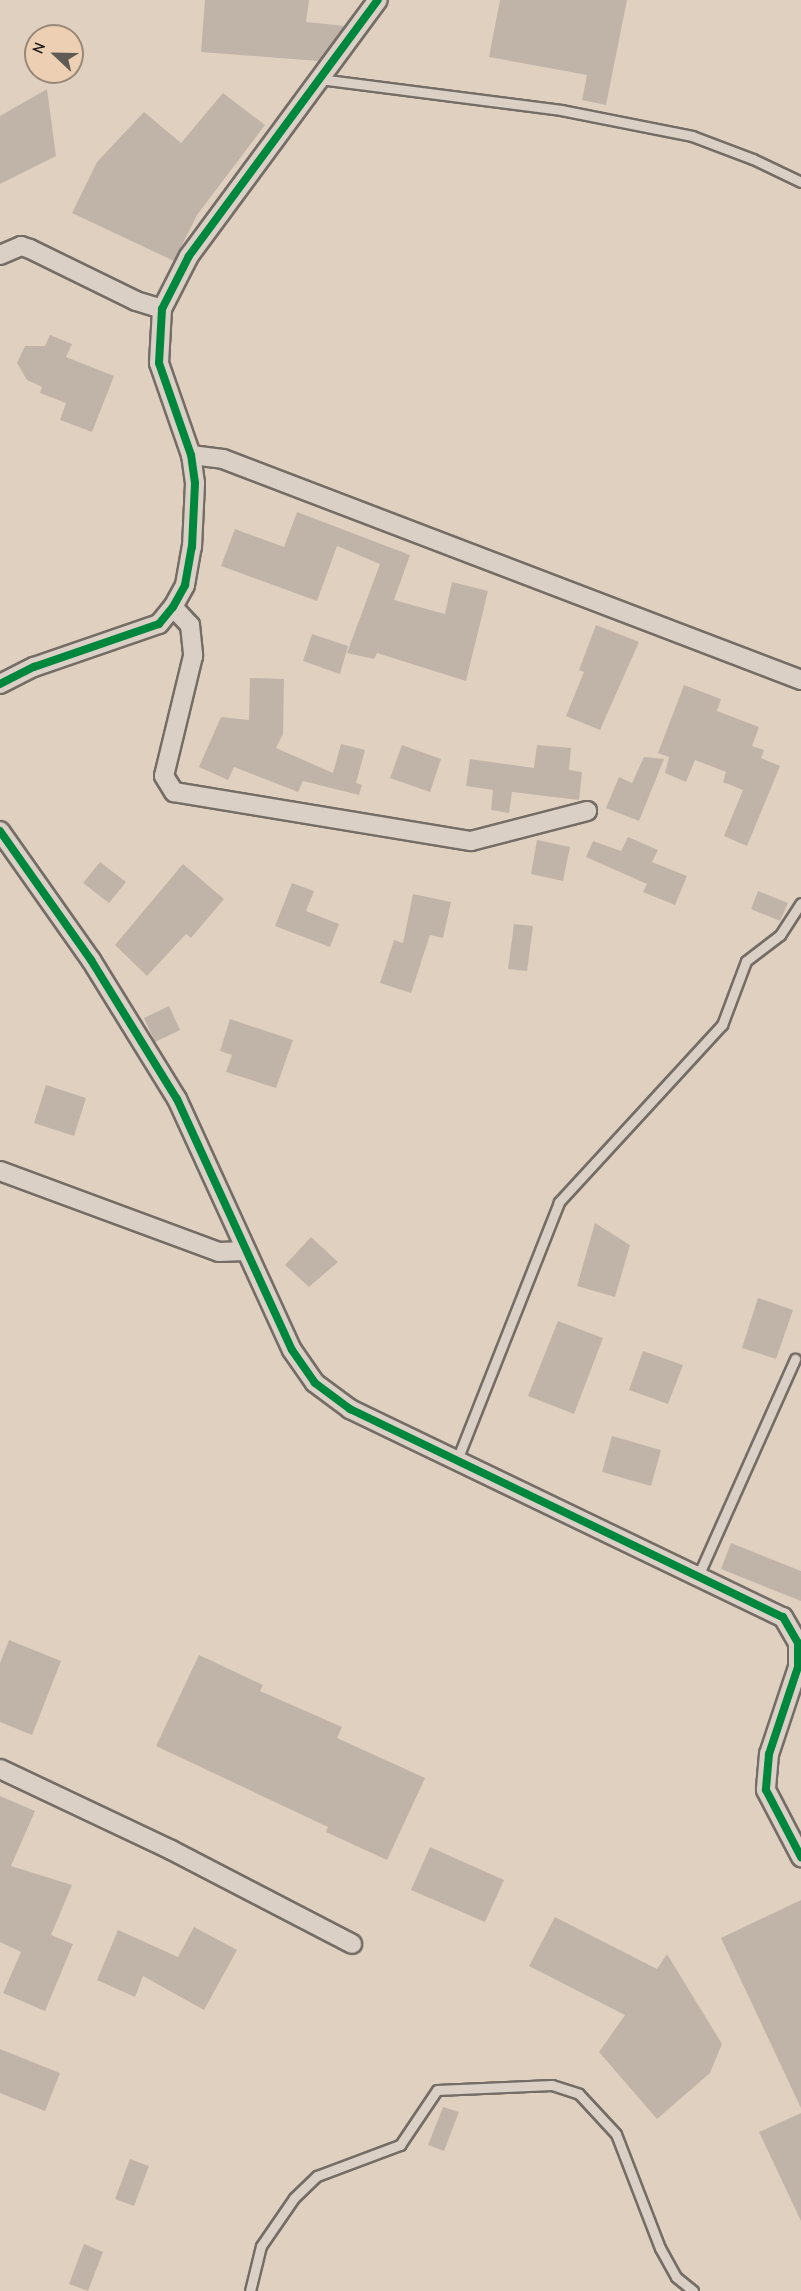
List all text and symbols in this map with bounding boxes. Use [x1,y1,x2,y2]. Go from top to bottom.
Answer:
north arrow [24,24,84,84]
text: N [29,40,49,56]

